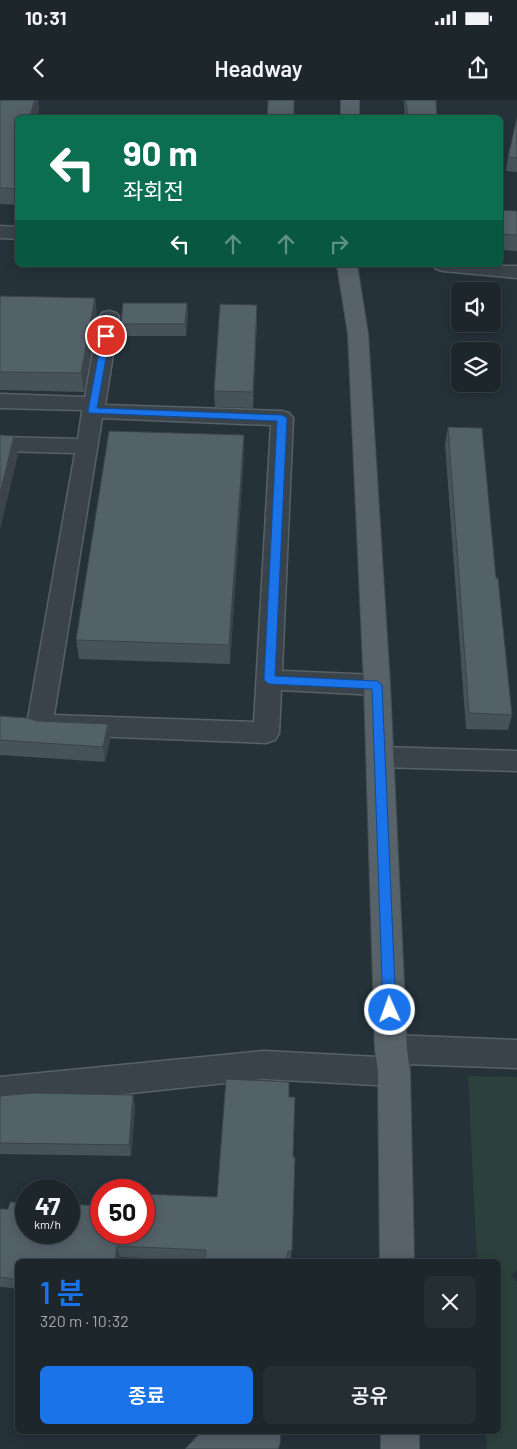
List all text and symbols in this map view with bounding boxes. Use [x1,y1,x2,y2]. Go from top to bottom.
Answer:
text: 10:31 [25,6,66,29]
icon: back [25,54,53,82]
icon: share [464,54,492,82]
text: Headway [215,55,302,81]
text: 90 m [123,131,198,173]
icon: left [40,135,105,200]
text: 좌회전 [123,177,184,203]
icon: left [166,230,194,258]
icon: ahead [219,230,247,258]
icon: ahead [272,230,300,258]
icon: right [325,230,353,258]
map controls [451,282,501,392]
button: sound [451,282,501,332]
pin [85,315,127,357]
icon: arrive [92,322,120,350]
button: layers [451,342,501,392]
position arrow [363,983,415,1035]
speed limit sign: 50 [90,1179,155,1244]
text: 47 [35,1190,60,1220]
text: km/h [34,1217,61,1231]
text: 1 분 [40,1274,84,1310]
button: close [424,1276,476,1328]
text: 320 m · 10:32 [40,1311,129,1330]
button: 종료 [40,1366,253,1424]
button: 공유 [263,1366,476,1424]

